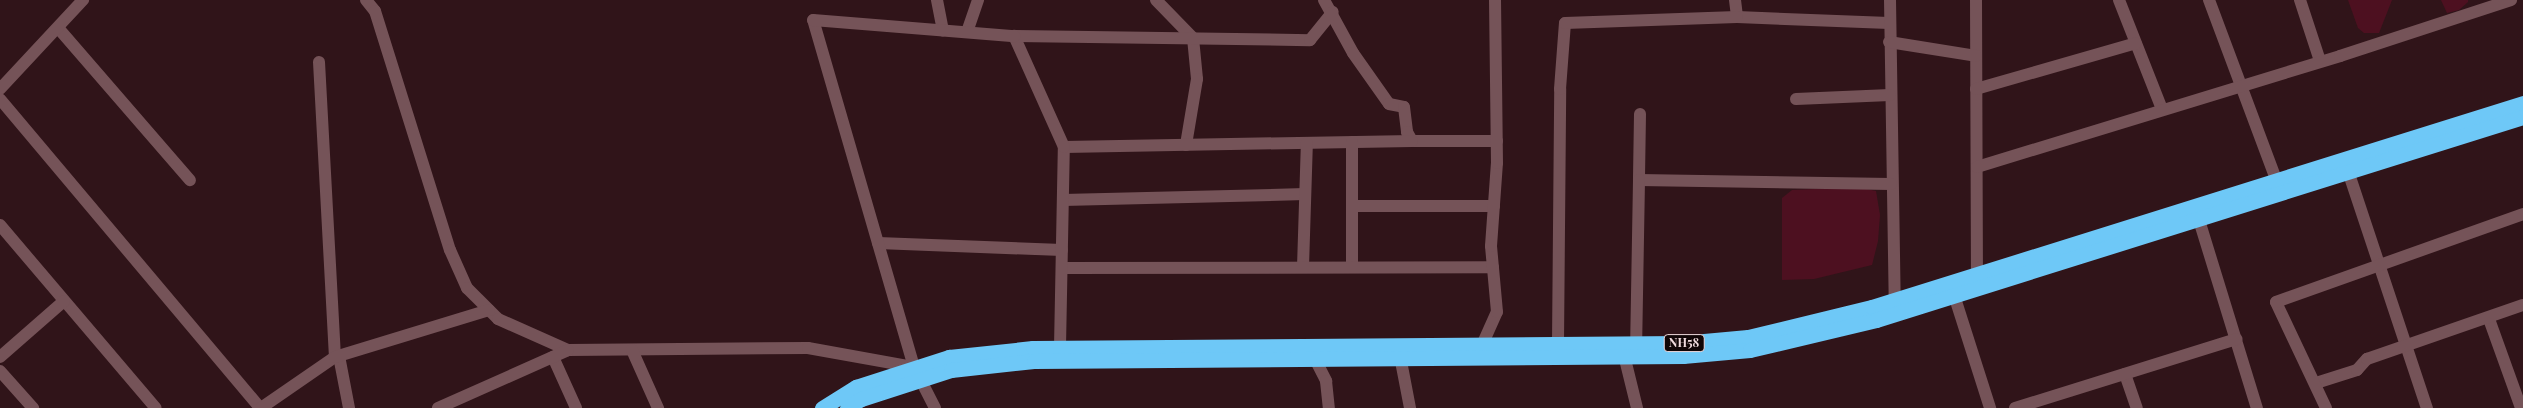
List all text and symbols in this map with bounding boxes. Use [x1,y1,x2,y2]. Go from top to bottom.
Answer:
road number: NH58 [1663,333,1705,352]

